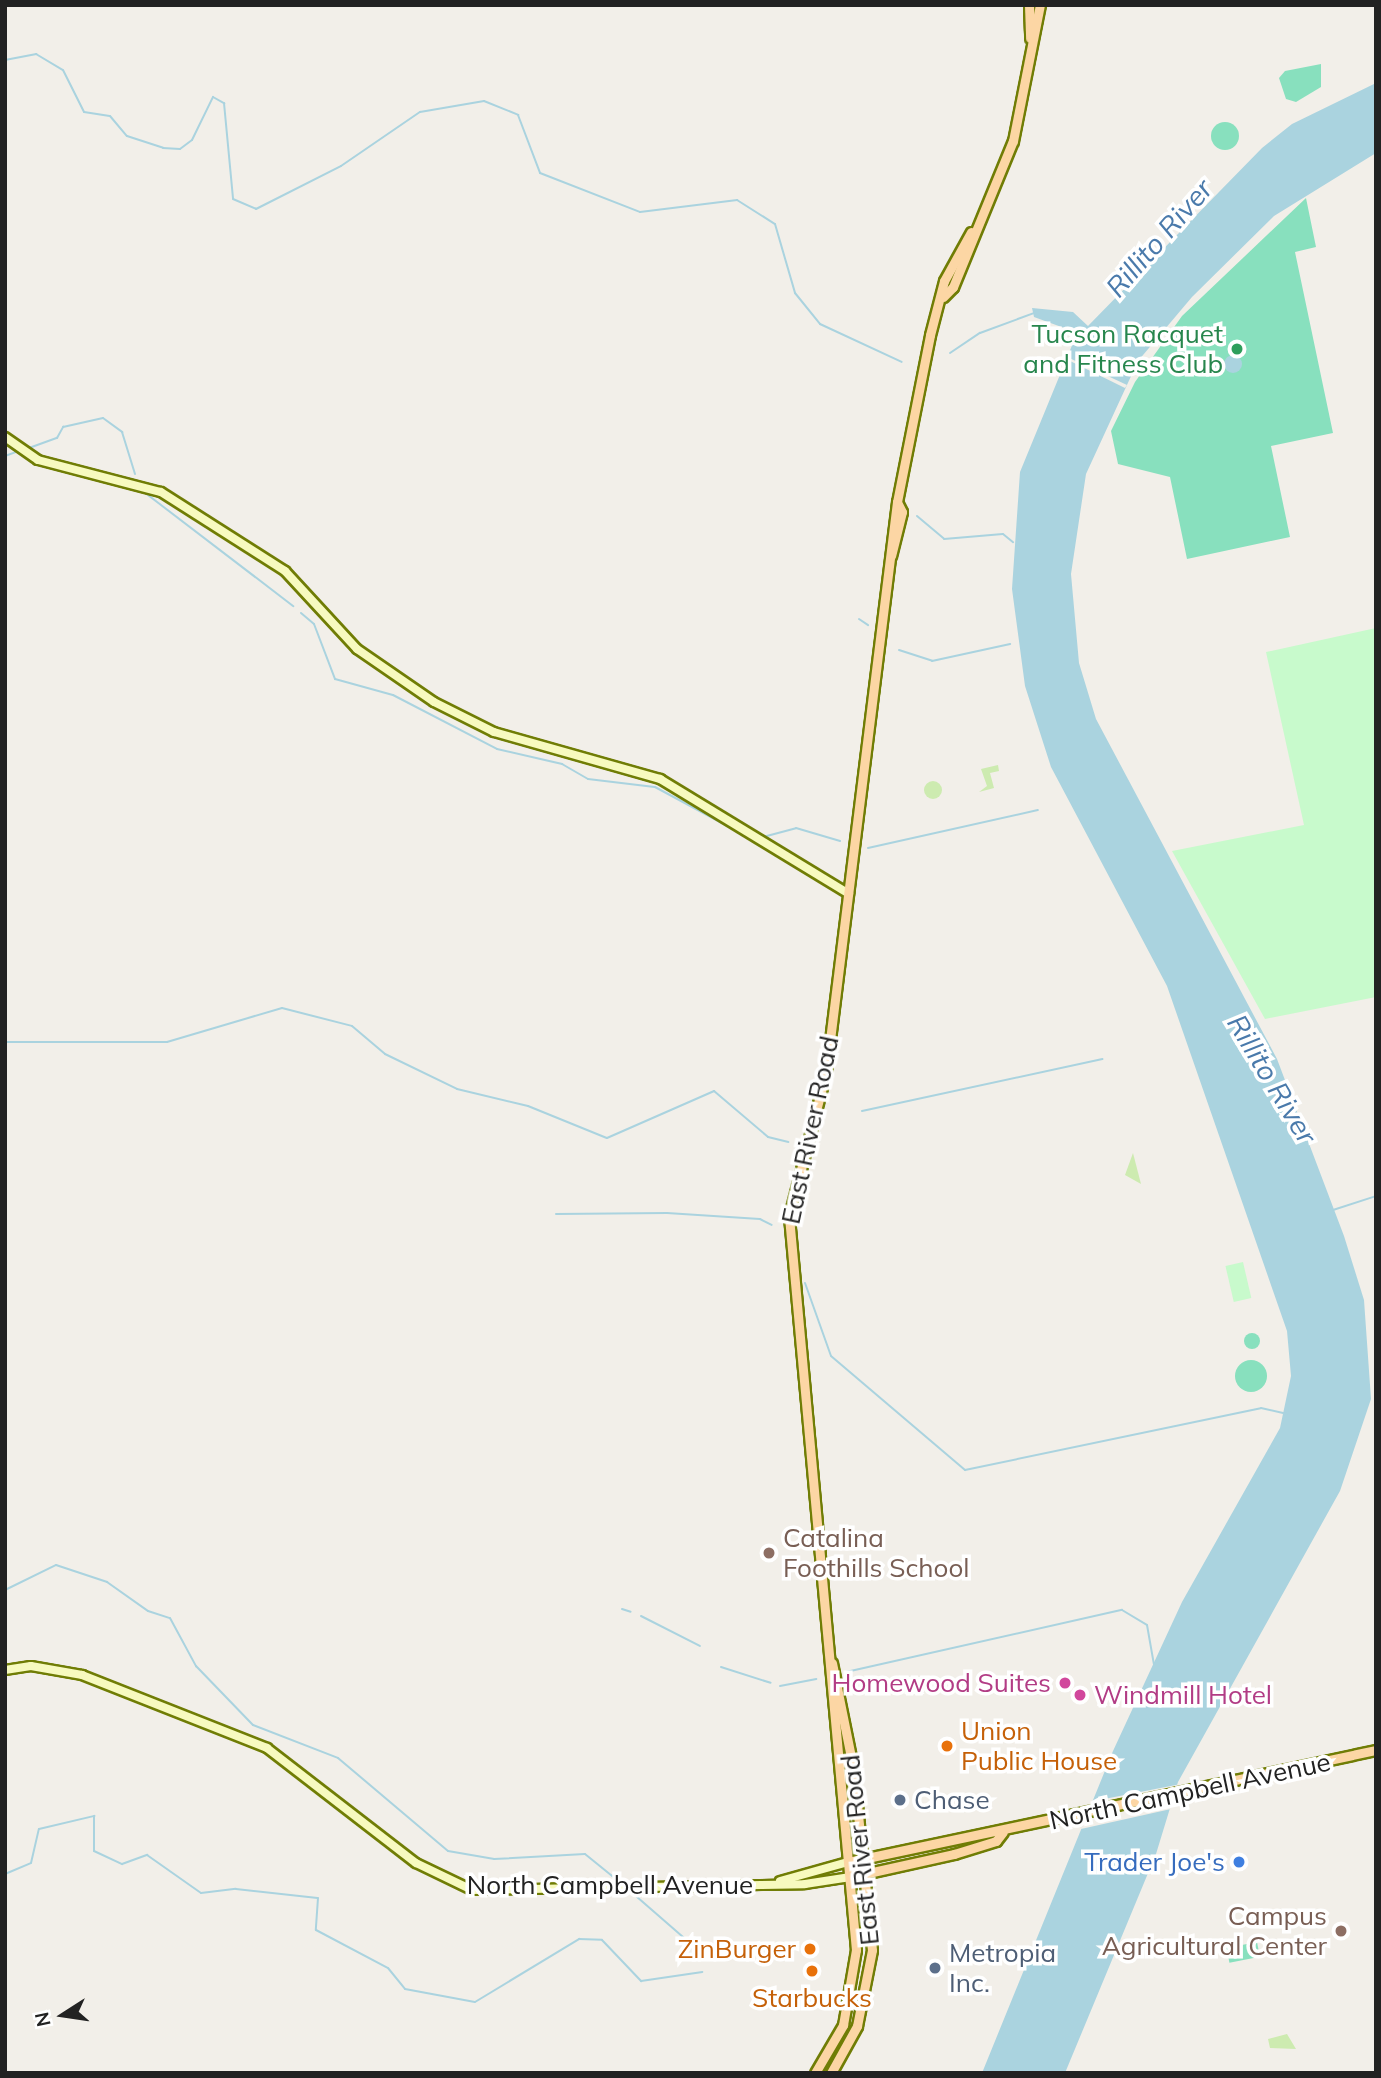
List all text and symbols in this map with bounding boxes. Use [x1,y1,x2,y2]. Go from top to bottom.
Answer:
water label: Rillito River [1099,172,1219,304]
place label: Tucson Racquet and Fitness Club [1023,318,1223,380]
marker: Tucson Racquet and Fitness Club [1229,341,1245,357]
water label: Rillito River [1220,1008,1324,1150]
street label: East River Road [775,1033,845,1227]
place label: Catalina Foothills School [783,1522,969,1584]
marker: Catalina Foothills School [761,1545,777,1561]
place label: Homewood Suites [832,1667,1051,1699]
marker: Homewood Suites [1057,1675,1073,1691]
place label: Windmill Hotel [1094,1679,1272,1711]
marker: Windmill Hotel [1072,1687,1088,1703]
place label: Union Public House [961,1715,1117,1776]
marker: Union Public House [939,1738,955,1754]
street label: North Campbell Avenue [1047,1746,1333,1836]
street label: East River Road [834,1753,886,1947]
place label: Chase [914,1784,990,1816]
marker: Chase [892,1792,908,1808]
place label: Trader Joe's [1084,1846,1225,1878]
marker: Trader Joe's [1231,1854,1247,1870]
street label: North Campbell Avenue [467,1869,753,1901]
place label: Campus Agricultural Center [1102,1900,1327,1962]
marker: Campus Agricultural Center [1333,1923,1349,1939]
place label: ZinBurger [678,1933,796,1965]
place label: Metropia Inc. [949,1937,1056,1998]
marker: ZinBurger [802,1941,818,1957]
marker: Metropia Inc. [927,1960,943,1976]
marker: Starbucks [804,1963,820,1979]
north arrow [28,1980,98,2050]
place label: Starbucks [752,1982,872,2014]
text: N [29,2010,56,2029]

